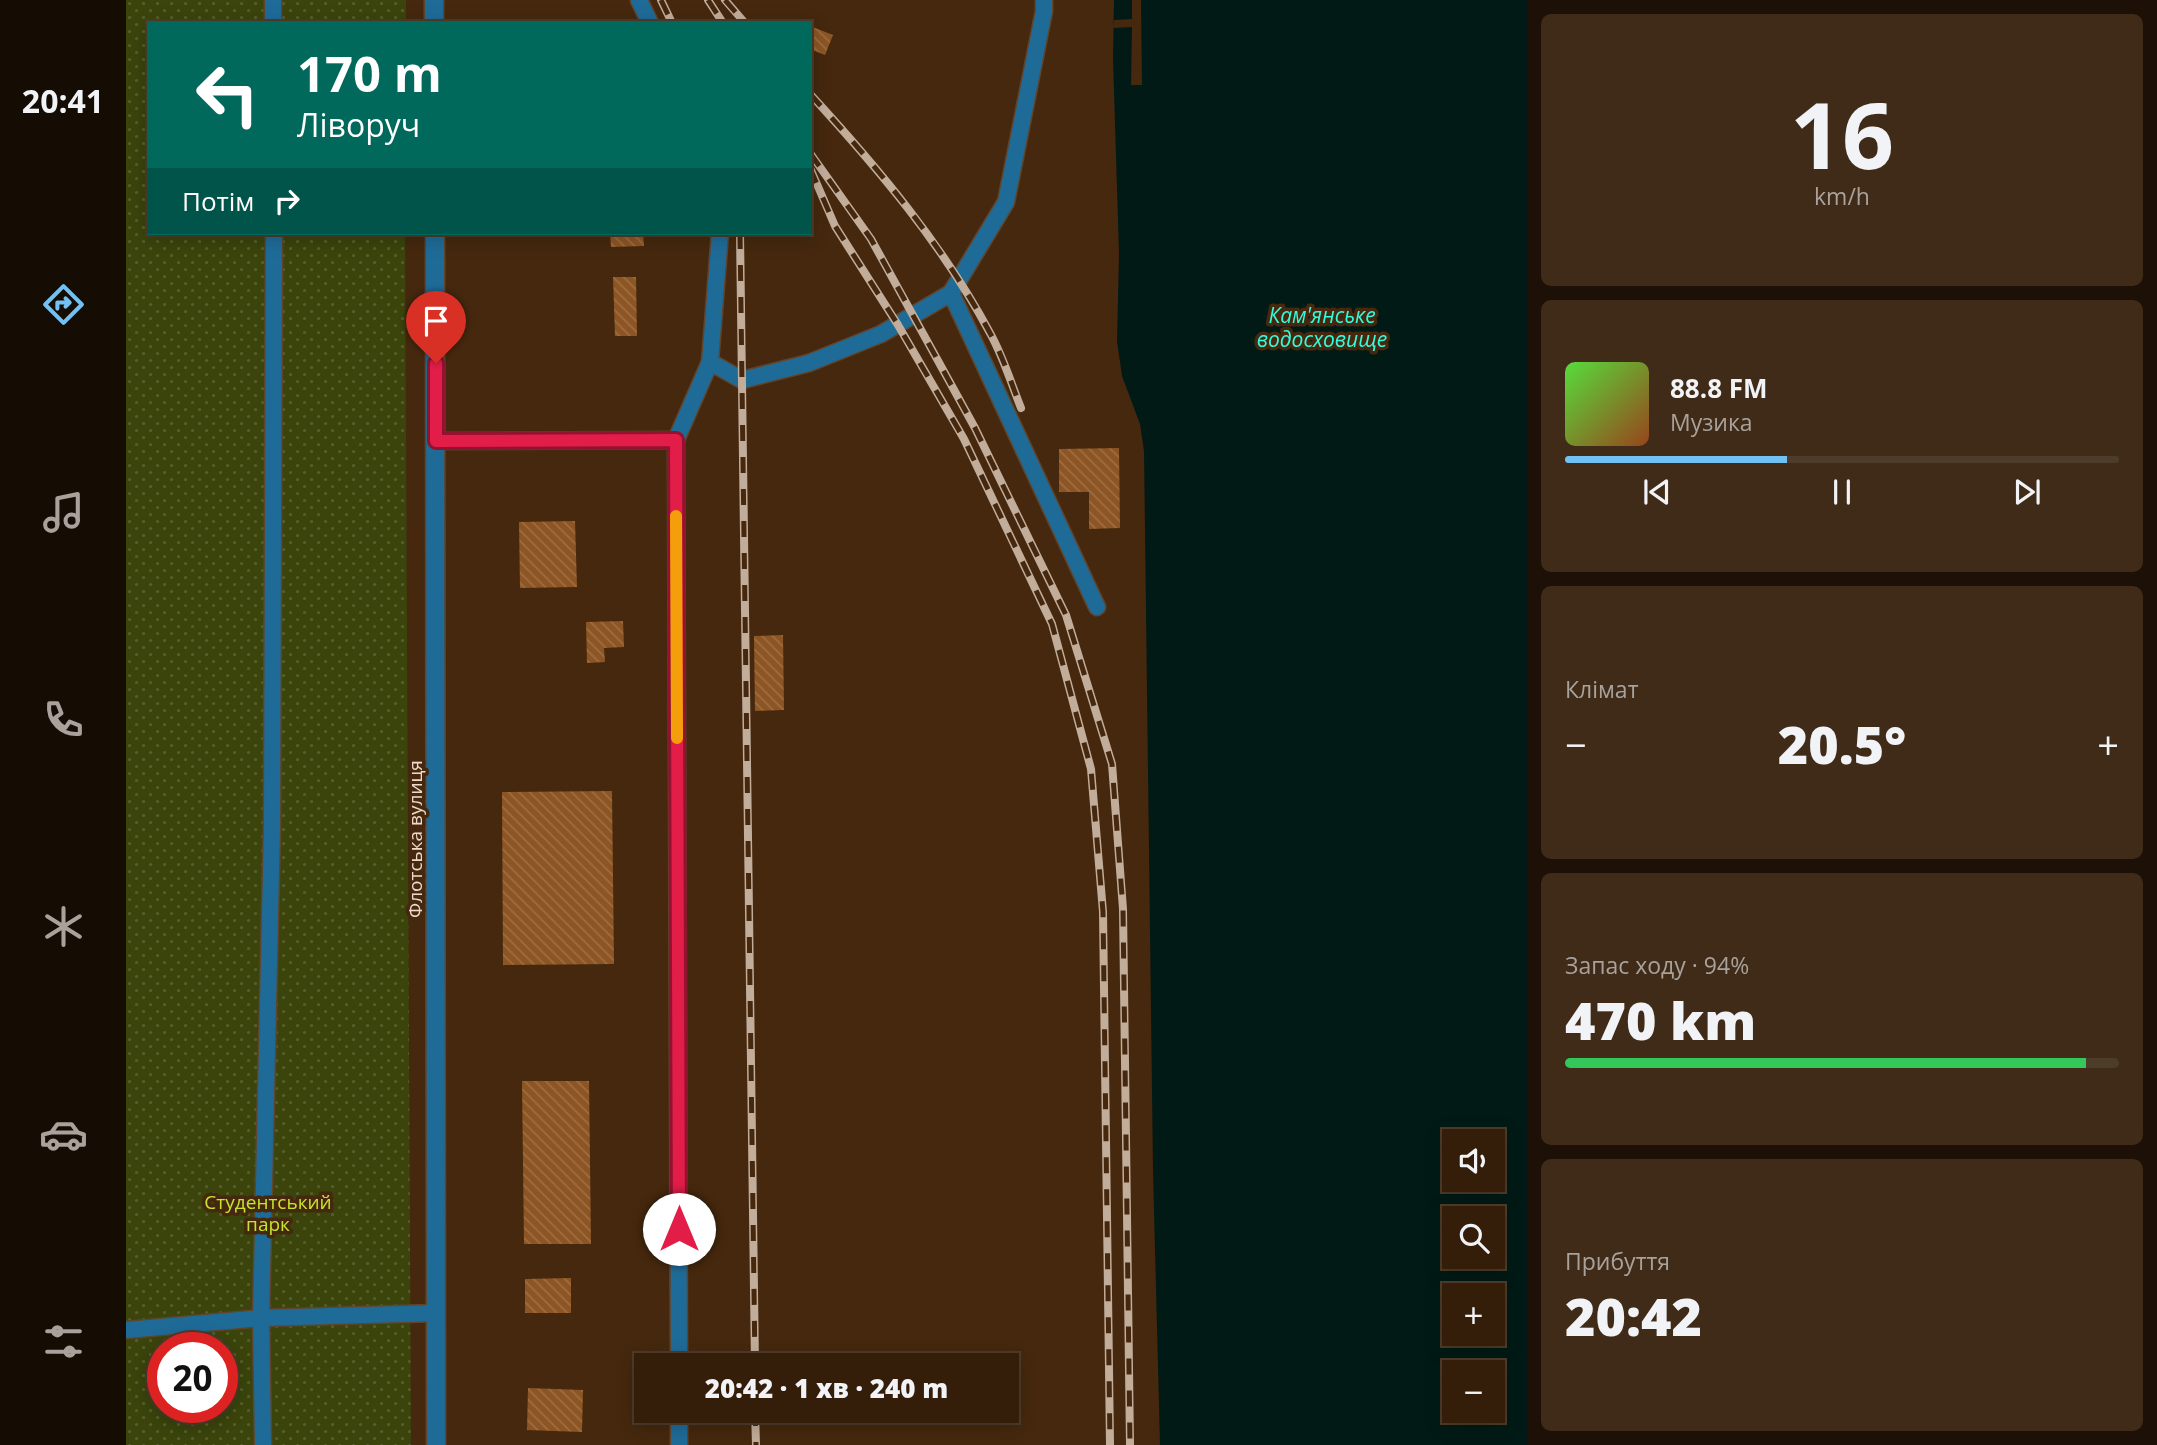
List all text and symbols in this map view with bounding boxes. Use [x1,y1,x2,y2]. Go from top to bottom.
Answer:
text: 170 m [297,40,442,106]
icon: left [182,49,273,140]
text: 16 [1790,72,1894,196]
text: 20:41 [22,79,104,122]
text: Ліворуч [297,103,420,146]
text: km/h [1814,180,1870,212]
icon: right [268,182,306,220]
text: Потім [182,183,254,219]
icon: directions [39,280,88,329]
pin [406,291,466,363]
water label: Кам'янське водосховище [1257,301,1387,353]
icon: arrive [417,302,455,340]
text: 88.8 FM [1670,370,1768,406]
text: Музика [1670,406,1753,438]
icon: previous [1638,473,1676,511]
icon: pause [1823,473,1861,511]
icon: next [2008,473,2046,511]
icon: music [39,488,88,537]
text: Клімат [1565,673,1638,705]
icon: phone [39,695,88,744]
text: 20.5° [1778,708,1906,779]
text: − [1565,718,1587,770]
text: + [2097,718,2119,770]
street label: Флотська вулиця [402,760,428,918]
icon: climate [39,902,88,951]
text: Запас ходу · 94% [1565,949,1749,981]
text: 470 km [1565,984,1756,1055]
icon: car [39,1110,88,1159]
map controls [1442,1129,1505,1423]
button: sound [1442,1129,1505,1192]
park label: Студентський парк [204,1189,332,1237]
position arrow [642,1192,716,1266]
button: search [1442,1206,1505,1269]
text: Прибуття [1565,1245,1670,1277]
text: 20:42 [1565,1280,1702,1351]
button: + [1442,1283,1505,1346]
icon: filters [39,1317,88,1366]
speed limit sign: 20 [147,1332,238,1423]
button: − [1442,1360,1505,1423]
text: 20:42 · 1 хв · 240 m [705,1370,948,1406]

